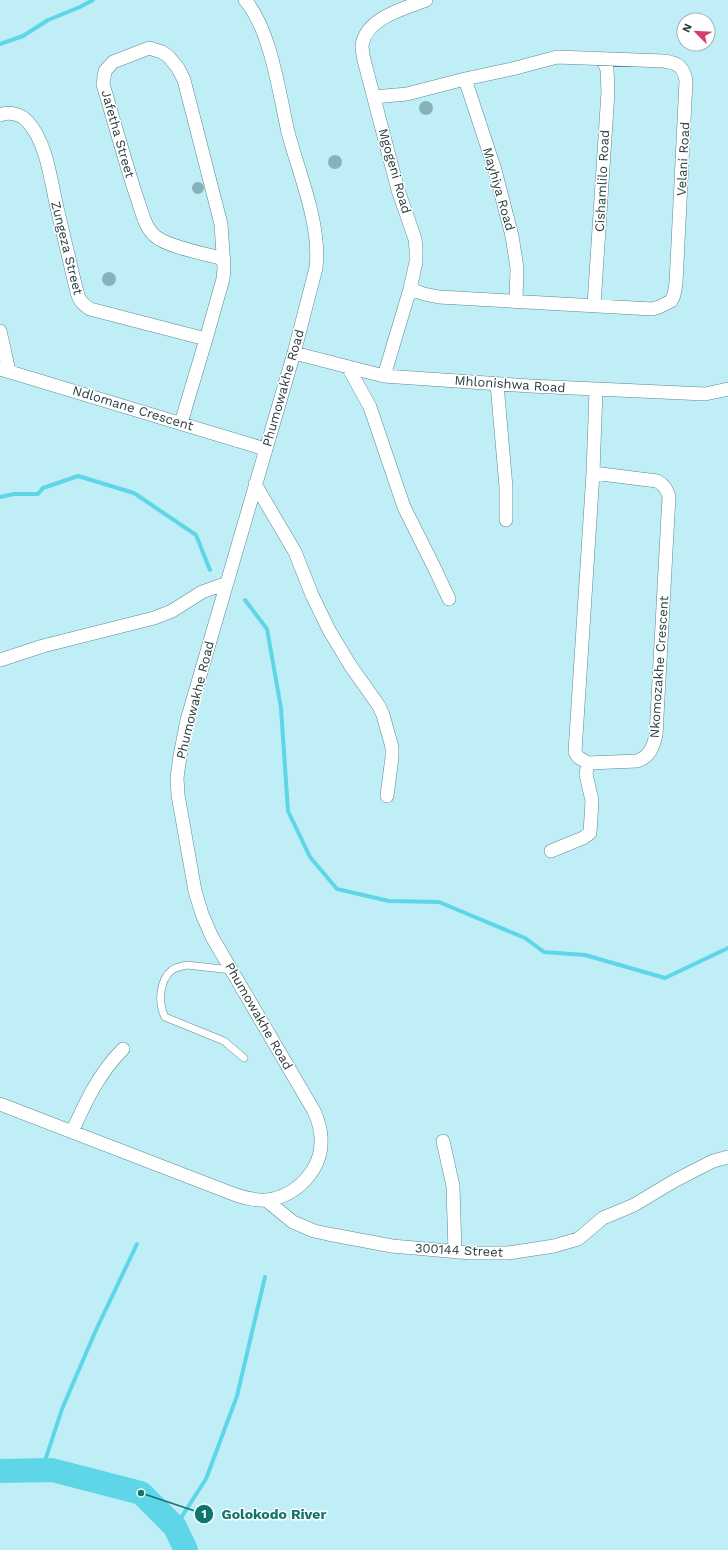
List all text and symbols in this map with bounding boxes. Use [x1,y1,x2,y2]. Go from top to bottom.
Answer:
north arrow [676,12,716,52]
text: N [680,22,695,35]
street label: Jafetha Street [98,88,138,180]
street label: Velani Road [674,121,692,197]
street label: Mgogeni Road [376,127,414,215]
street label: Cishamlilo Road [592,129,612,233]
street label: Mayhiya Road [480,146,518,232]
street label: Zungeza Street [48,200,86,297]
street label: Phumowakhe Road [259,328,307,448]
street label: Mhlonishwa Road [454,373,566,395]
street label: Ndlomane Crescent [71,382,196,434]
street label: Nkomozakhe Crescent [647,595,671,739]
street label: Phumowakhe Road [173,639,217,761]
street label: Phumowakhe Road [222,960,296,1072]
street label: 300144 Street [415,1240,504,1260]
callout: Golokodo River [194,1501,335,1527]
text: Golokodo River [222,1506,326,1522]
text: 1 [201,1507,207,1521]

